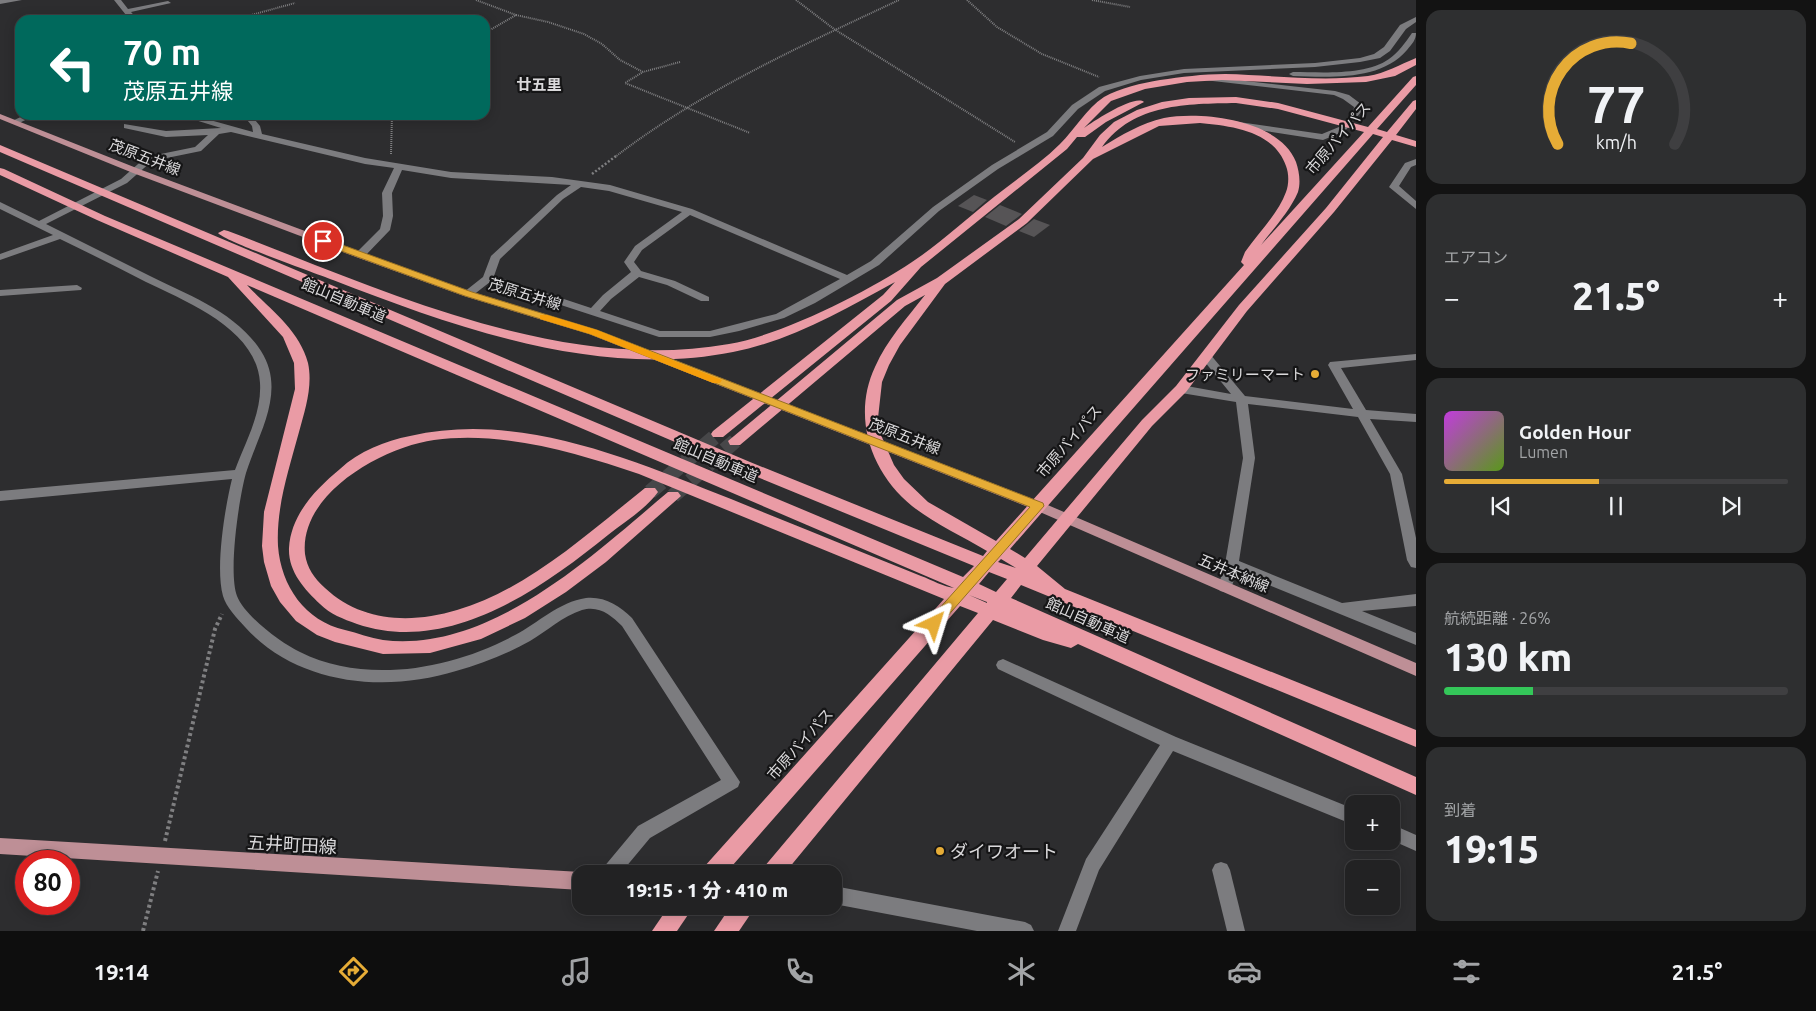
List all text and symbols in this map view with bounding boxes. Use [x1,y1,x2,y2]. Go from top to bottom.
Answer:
text: 70 m [123,32,201,72]
icon: left [40,35,105,100]
text: 77 [1587,75,1645,133]
district label: 廿五里 [516,76,562,93]
text: 茂原五井線 [123,78,233,103]
street label: 市原バイパス [1302,99,1374,177]
text: km/h [1595,132,1637,152]
street label: 茂原五井線 [107,136,183,178]
pin [302,220,344,262]
icon: arrive [309,227,337,255]
text: エアコン [1444,248,1508,266]
street label: 館山自動車道 [299,275,389,325]
street label: 茂原五井線 [487,275,563,313]
text: 21.5° [1572,275,1660,317]
text: − [1444,282,1460,313]
text: + [1772,282,1788,313]
place label: ファミリーマート [1185,366,1305,383]
marker: ファミリーマート [1309,368,1321,380]
street label: 市原バイパス [1033,402,1105,480]
street label: 茂原五井線 [867,415,943,457]
text: Golden Hour [1519,421,1631,443]
street label: 館山自動車道 [671,435,761,485]
text: Lumen [1519,443,1568,461]
icon: previous [1487,492,1515,520]
icon: pause [1602,492,1630,520]
icon: next [1717,492,1745,520]
street label: 五井本納線 [1196,551,1272,595]
street label: 館山自動車道 [1043,594,1133,646]
position arrow [907,597,959,649]
text: 航続距離 · 26% [1444,609,1551,627]
text: 130 km [1444,636,1572,678]
street label: 市原バイパス [764,705,836,783]
map controls [1345,795,1400,915]
button: + [1345,795,1400,850]
text: 到着 [1444,801,1476,819]
text: 19:15 [1444,828,1539,870]
street label: 五井町田線 [247,832,337,856]
place label: ダイワオート [950,841,1058,861]
marker: ダイワオート [934,845,946,857]
speed limit sign: 80 [15,850,80,915]
button: − [1345,860,1400,915]
text: 19:15 · 1 分 · 410 m [626,879,788,901]
icon: directions [336,954,371,989]
icon: music [559,954,594,989]
icon: phone [782,954,817,989]
icon: climate [1004,954,1039,989]
icon: car [1227,954,1262,989]
icon: filters [1449,954,1484,989]
text: 19:14 [94,959,149,984]
text: 21.5° [1672,959,1722,984]

